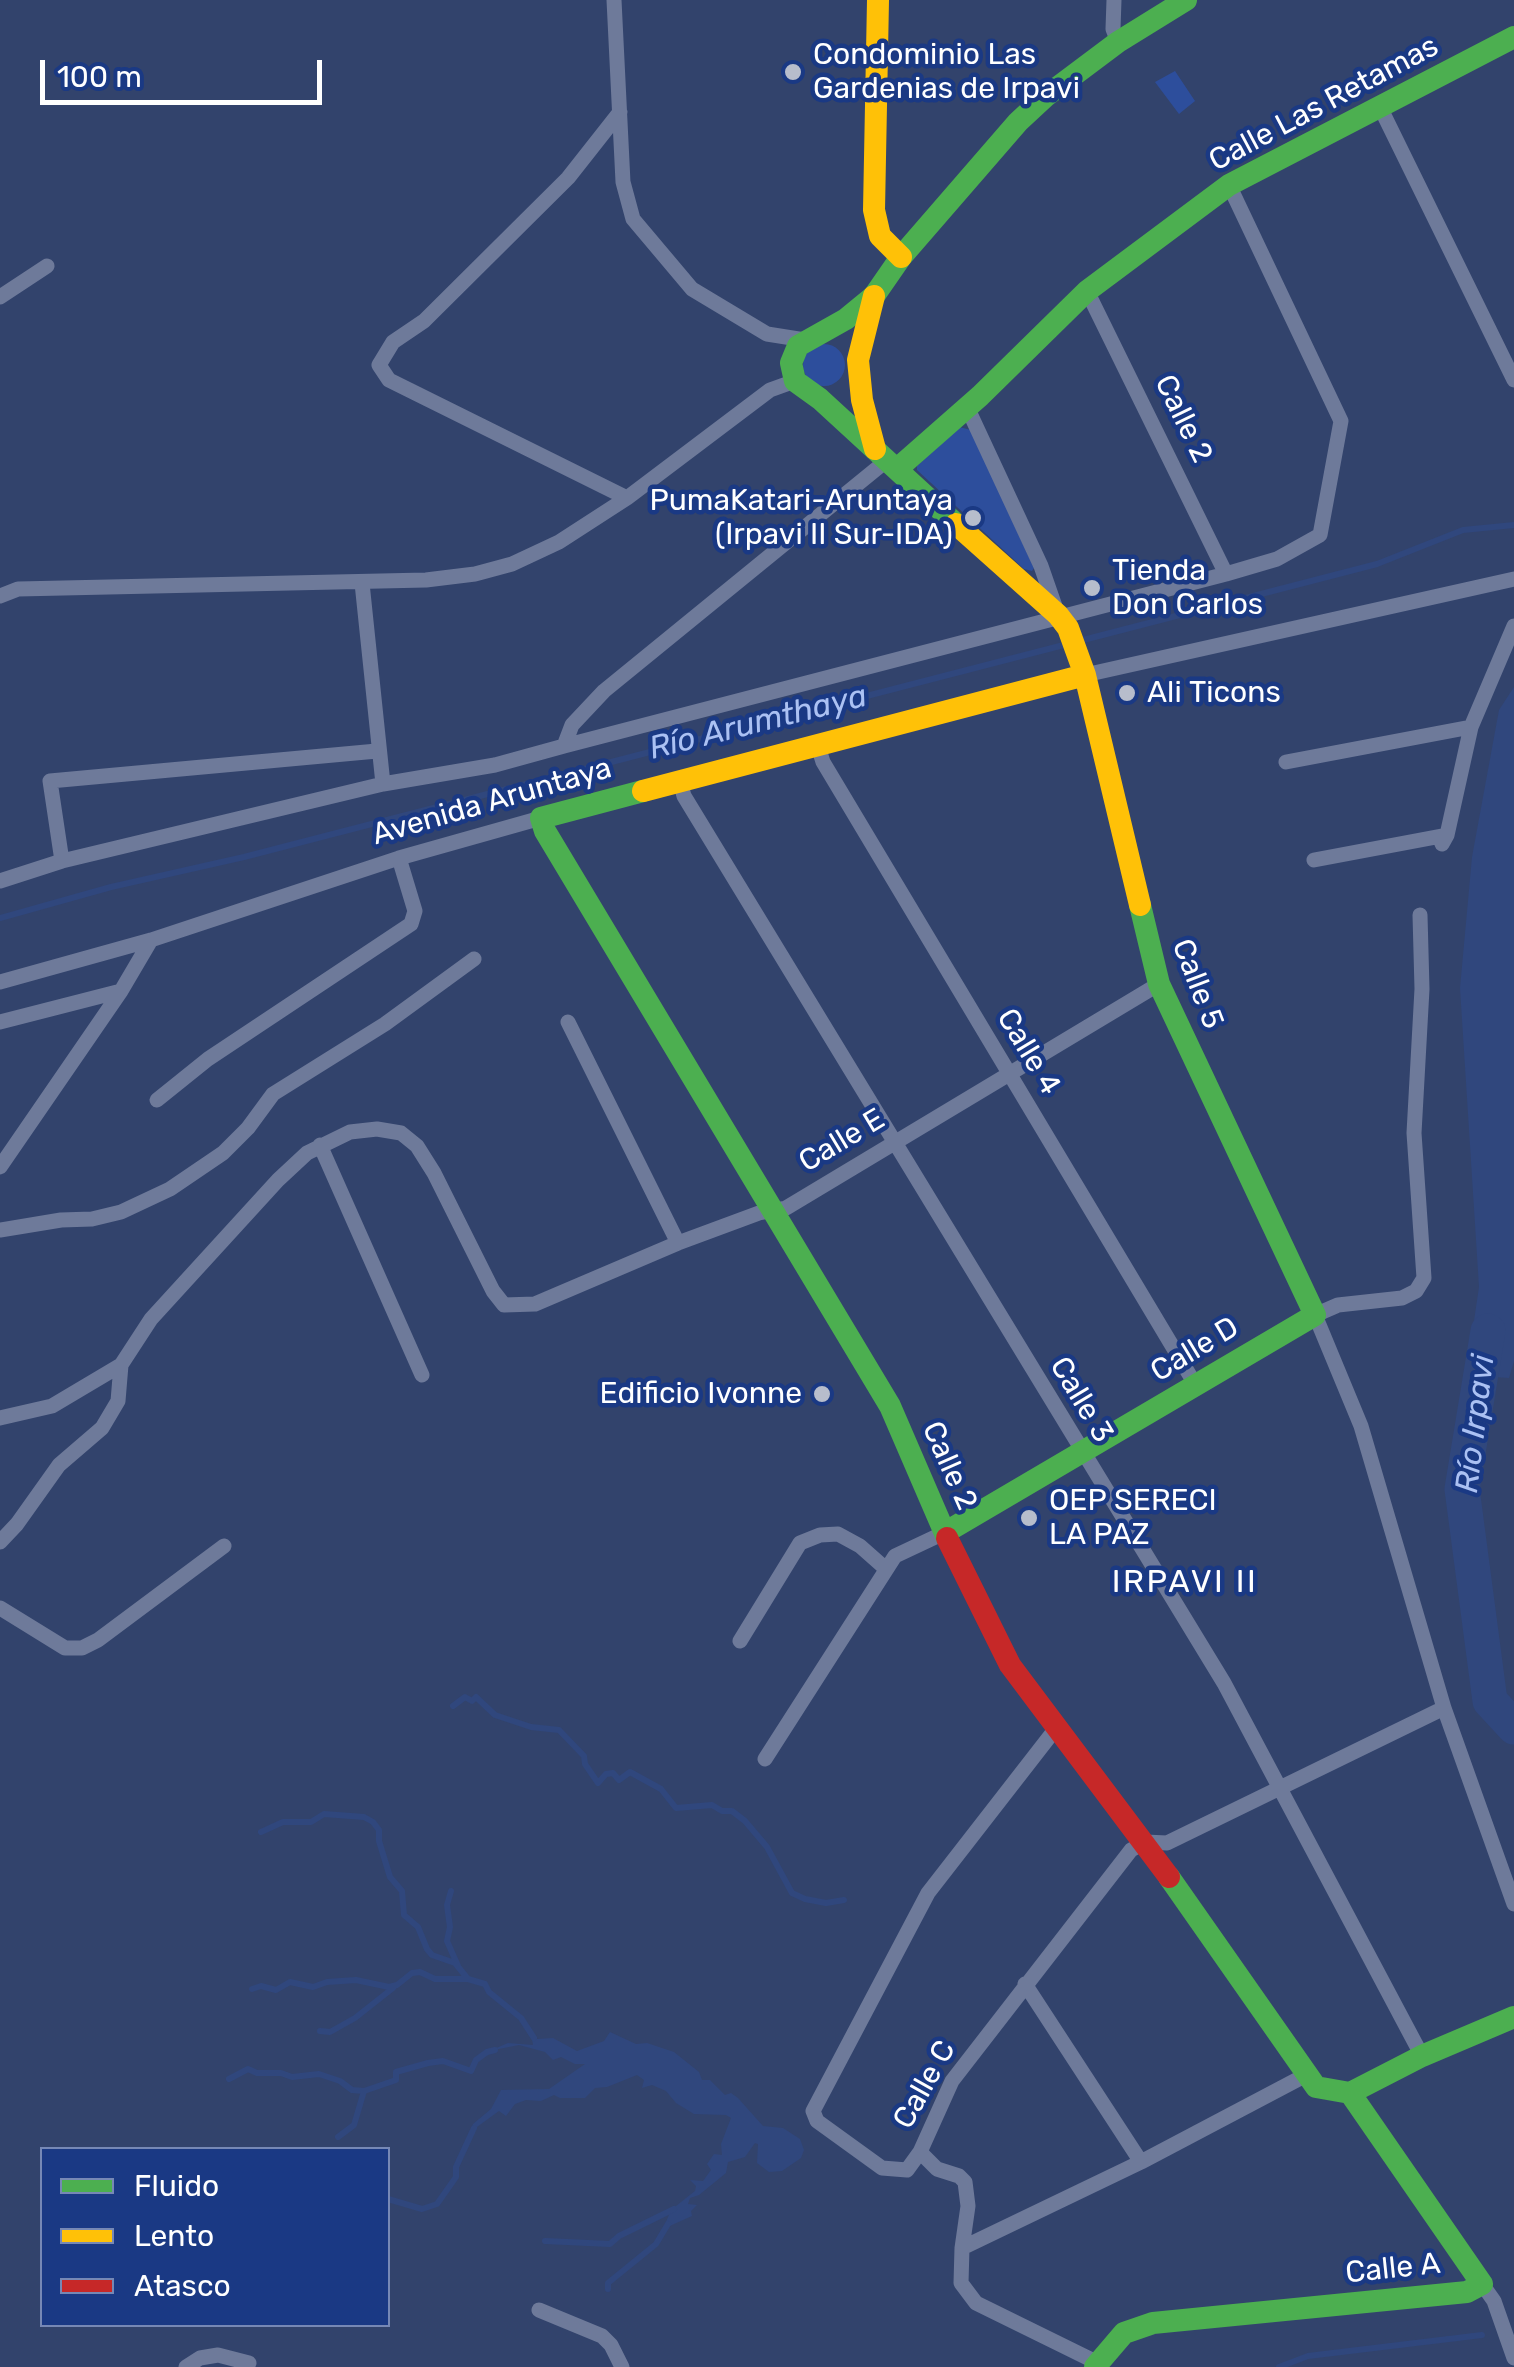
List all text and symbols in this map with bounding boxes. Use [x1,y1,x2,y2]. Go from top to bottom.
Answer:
street label: Calle Las Retamas [1203,28,1445,180]
place label: Condominio Las Gardenias de Irpavi [813,37,1080,108]
scale bar [45,40,328,102]
text: 100 m [57,59,142,95]
marker: Condominio Las Gardenias de Irpavi [782,61,804,83]
street label: Calle 2 [1146,369,1220,469]
place label: PumaKatari-Aruntaya (Irpavi II Sur-IDA) [649,483,953,554]
marker: PumaKatari-Aruntaya (Irpavi II Sur-IDA) [962,507,984,529]
place label: Tienda Don Carlos [1112,553,1263,624]
marker: Tienda Don Carlos [1081,577,1103,599]
place label: Ali Ticons [1147,675,1281,711]
water label: Río Arumthaya [645,677,871,769]
marker: Ali Ticons [1116,682,1138,704]
street label: Avenida Aruntaya [368,751,616,853]
street label: Calle 5 [1164,934,1230,1034]
street label: Calle 4 [988,1002,1068,1102]
street label: Calle E [793,1102,891,1180]
street label: Calle D [1145,1310,1245,1390]
street label: Calle 3 [1042,1351,1120,1449]
water label: Río Irpavi [1448,1353,1504,1495]
place label: Edificio Ivonne [599,1376,802,1412]
marker: Edificio Ivonne [811,1383,833,1405]
street label: Calle 2 [914,1416,984,1516]
place label: OEP SERECI LA PAZ [1049,1483,1217,1554]
marker: OEP SERECI LA PAZ [1018,1507,1040,1529]
district label: IRPAVI II [1112,1564,1258,1602]
street label: Calle C [886,2035,964,2135]
legend [40,2147,390,2327]
text: Fluido [134,2168,219,2204]
text: Lento [134,2218,214,2254]
street label: Calle A [1344,2246,1442,2292]
text: Atasco [134,2268,231,2304]

